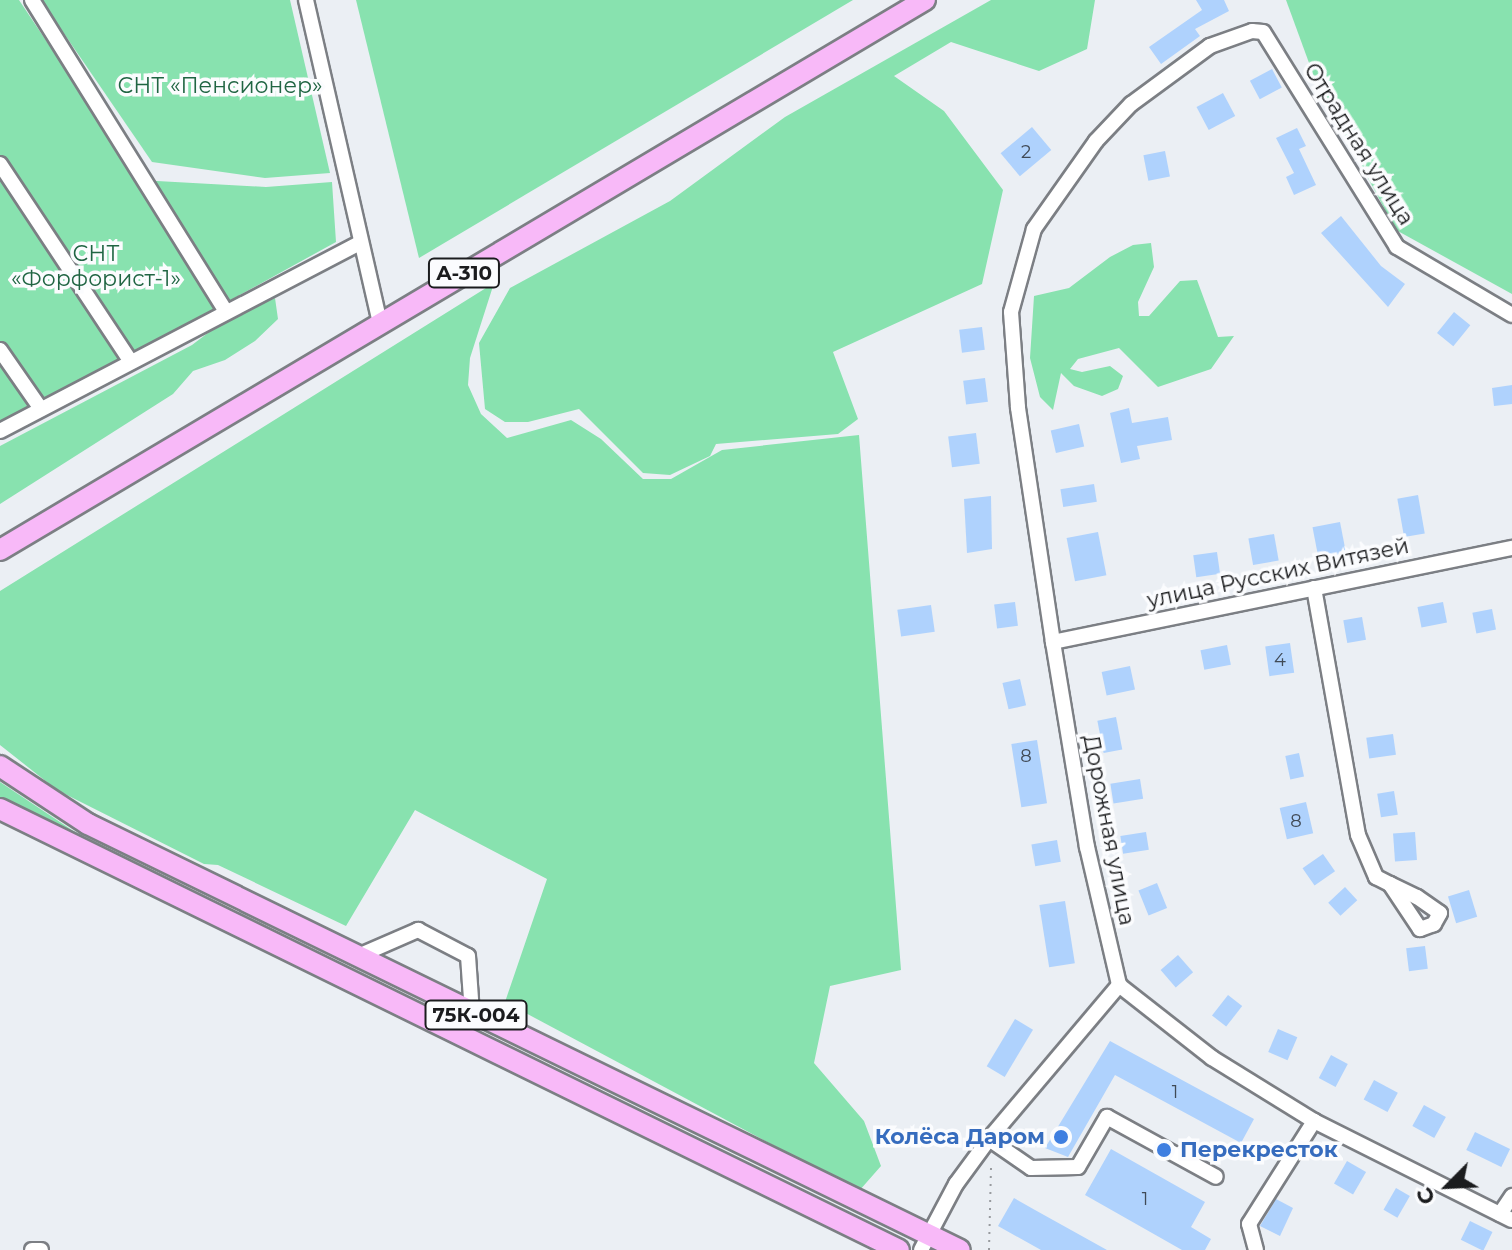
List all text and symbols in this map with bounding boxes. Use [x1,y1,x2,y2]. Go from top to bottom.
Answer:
street label: Отрадная улица [1298,58,1420,230]
park label: СНТ «Пенсионер» [117,73,323,99]
house number: 2 [1021,141,1031,163]
park label: СНТ «Форфорист-1» [11,240,181,292]
road number: А-310 [426,257,502,289]
street label: улица Русских Витязей [1145,532,1411,614]
house number: 4 [1274,649,1286,671]
street label: Дорожная улица [1078,733,1140,927]
house number: 8 [1020,745,1032,767]
house number: 8 [1290,810,1302,832]
road number: 75К-004 [424,999,528,1031]
house number: 1 [1172,1081,1178,1103]
place label: Колёса Даром [875,1124,1045,1150]
marker: Колёса Даром [1052,1128,1070,1146]
place label: Перекресток [1180,1137,1338,1163]
marker: Перекресток [1155,1141,1173,1159]
north arrow [1408,1146,1488,1226]
text: С [1410,1183,1441,1209]
house number: 1 [1142,1188,1148,1210]

